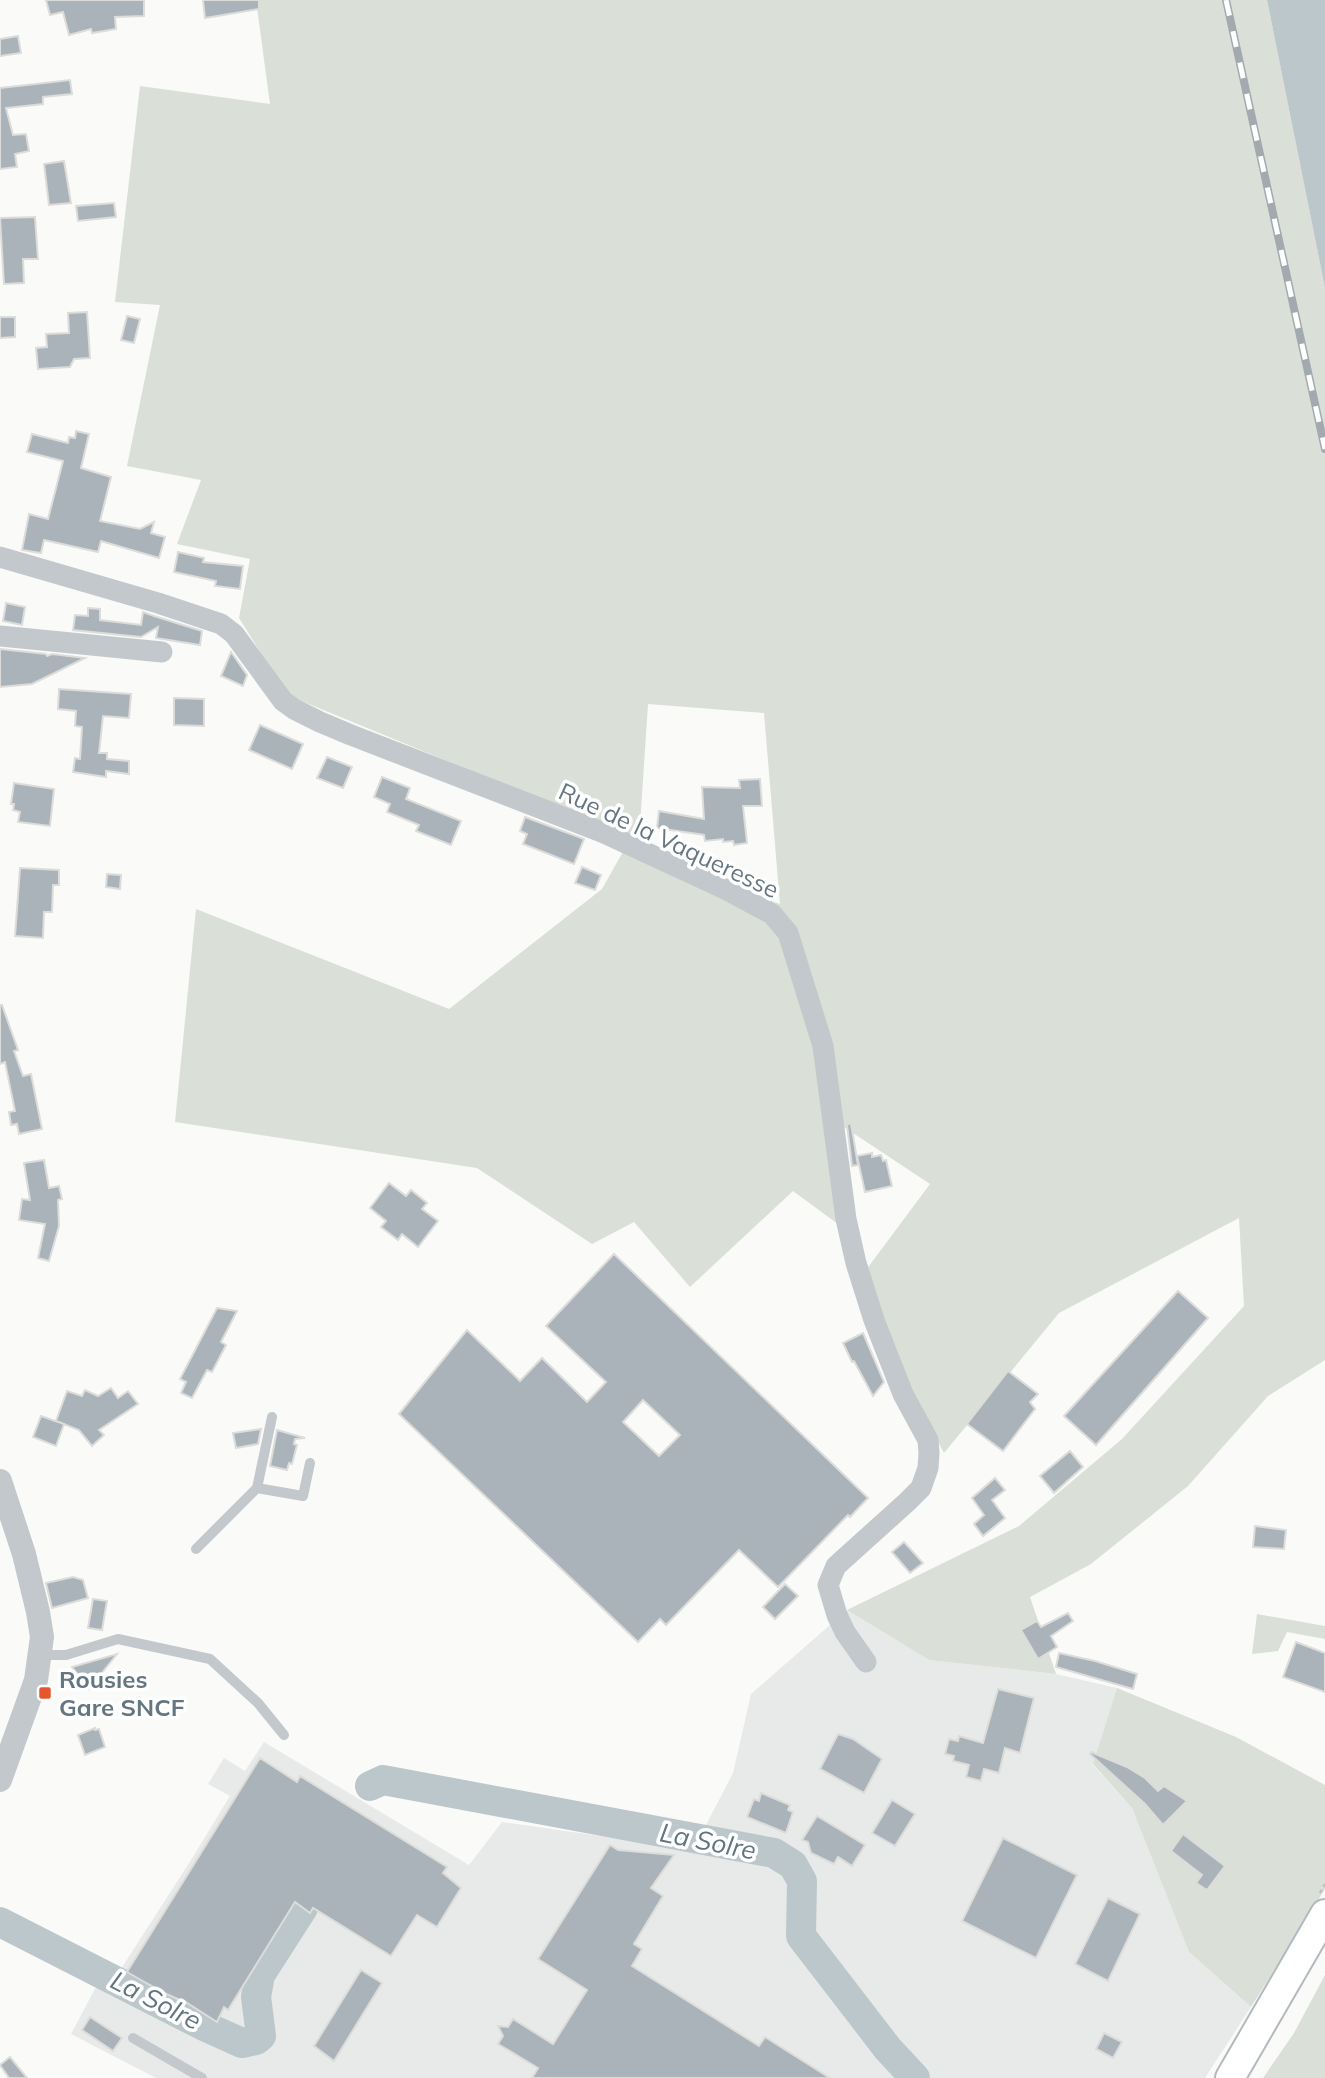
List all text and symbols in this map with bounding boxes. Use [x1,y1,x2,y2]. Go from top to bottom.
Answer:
street label: Rue de la Vaqueresse [554,776,784,904]
place label: Rousies Gare SNCF [59,1664,185,1722]
marker: Rousies Gare SNCF [37,1685,53,1701]
water label: La Solre [657,1816,759,1866]
water label: La Solre [105,1963,207,2037]

